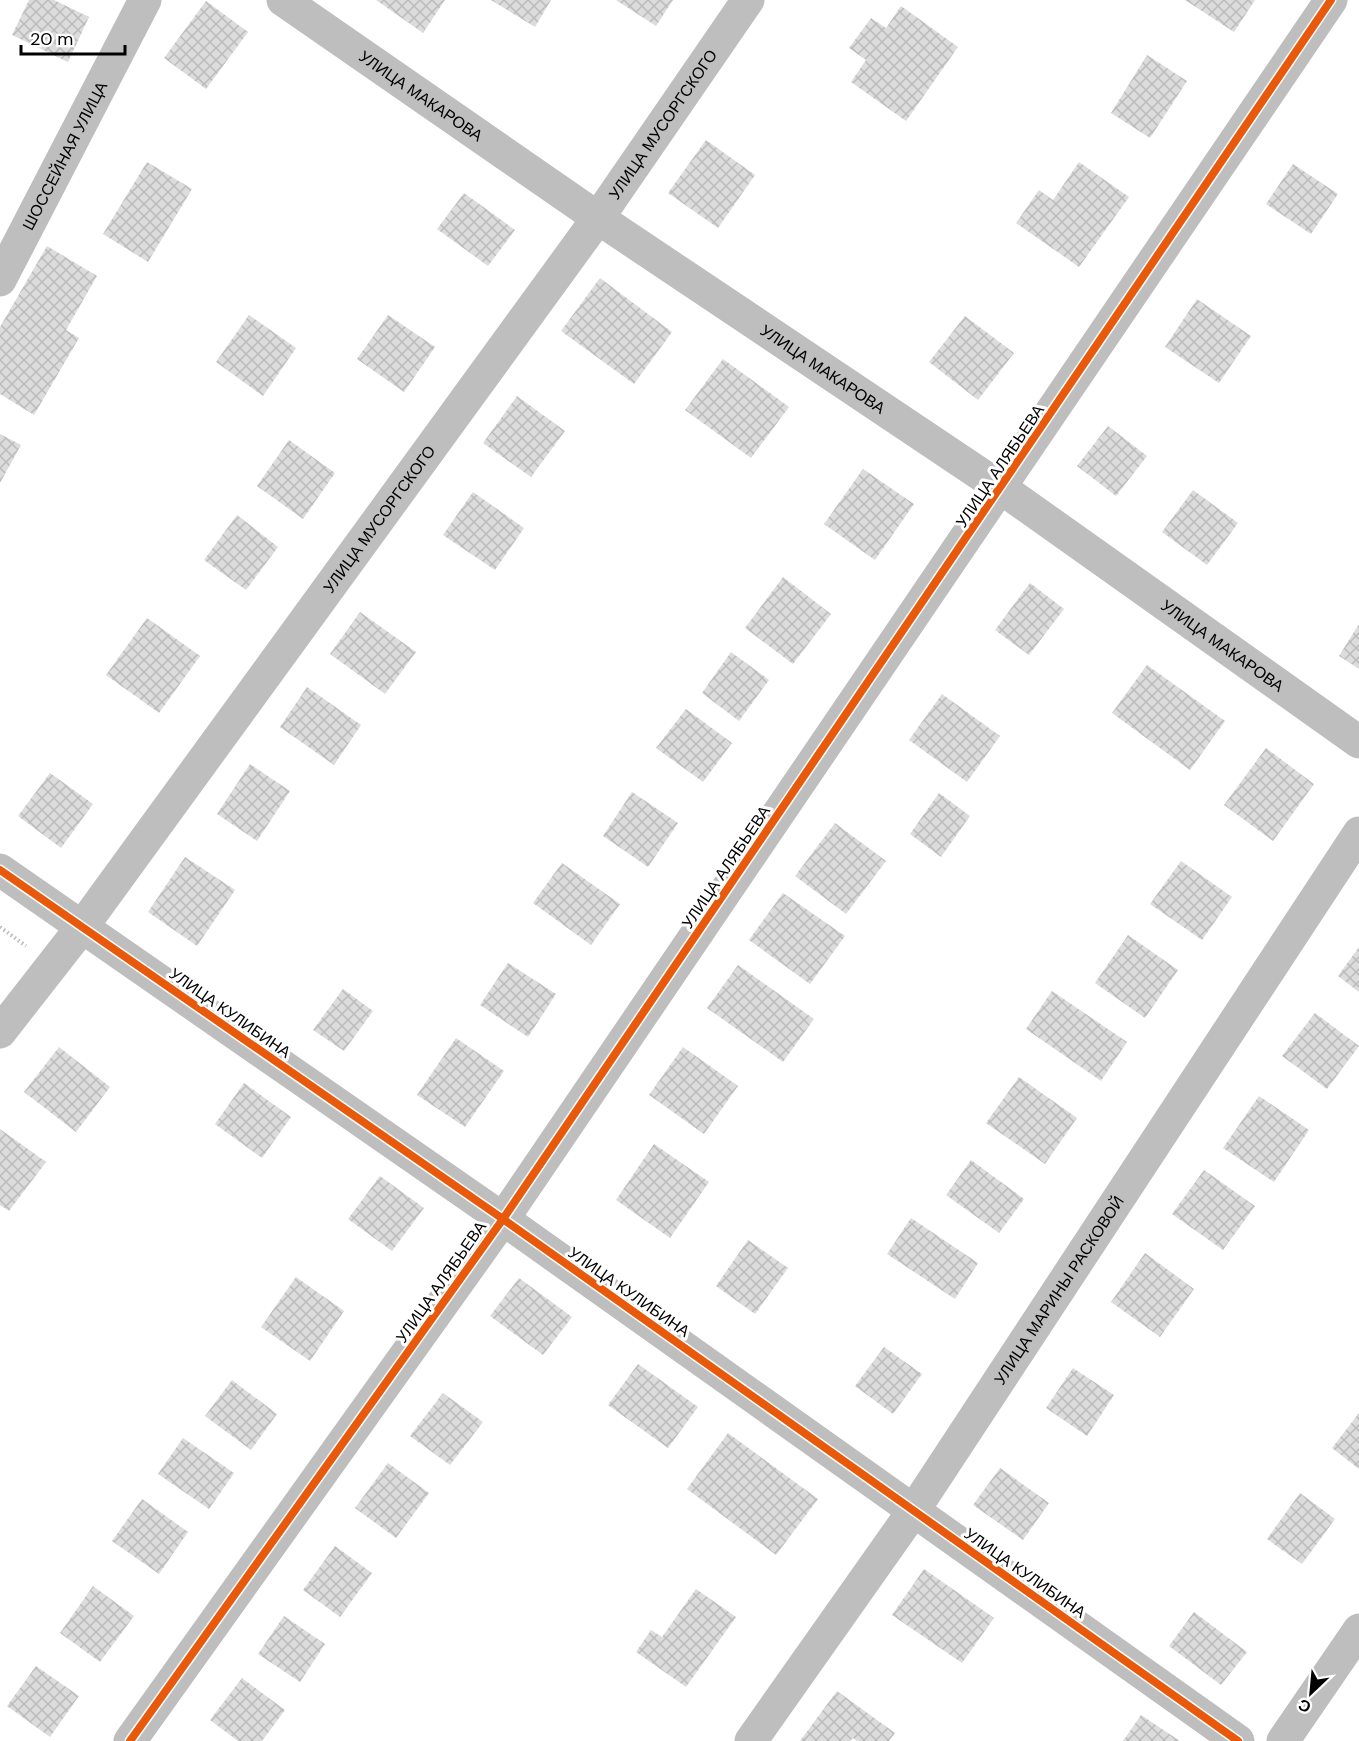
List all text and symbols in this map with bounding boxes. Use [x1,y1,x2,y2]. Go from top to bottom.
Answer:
scale bar [21,18,124,56]
text: 20 m [30,27,73,51]
street label: УЛИЦА МАКАРОВА [355,45,487,146]
street label: УЛИЦА МУСОРГСКОГО [604,45,722,203]
street label: ШОССЕЙНАЯ УЛИЦА [17,77,112,234]
street label: УЛИЦА МАКАРОВА [757,319,890,418]
street label: УЛИЦА АЛЯБЬЕВА [951,400,1049,532]
street label: УЛИЦА МУСОРГСКОГО [318,441,440,597]
street label: УЛИЦА МАКАРОВА [1157,594,1289,696]
street label: УЛИЦА АЛЯБЬЕВА [677,801,775,933]
street label: УЛИЦА КУЛИБИНА [165,963,295,1063]
street label: УЛИЦА МАРИНЫ РАСКОВОЙ [989,1192,1128,1388]
street label: УЛИЦА АЛЯБЬЕВА [391,1217,491,1347]
street label: УЛИЦА КУЛИБИНА [564,1242,694,1342]
street label: УЛИЦА КУЛИБИНА [960,1523,1090,1623]
north arrow [1281,1663,1341,1723]
text: С [1294,1694,1314,1718]

